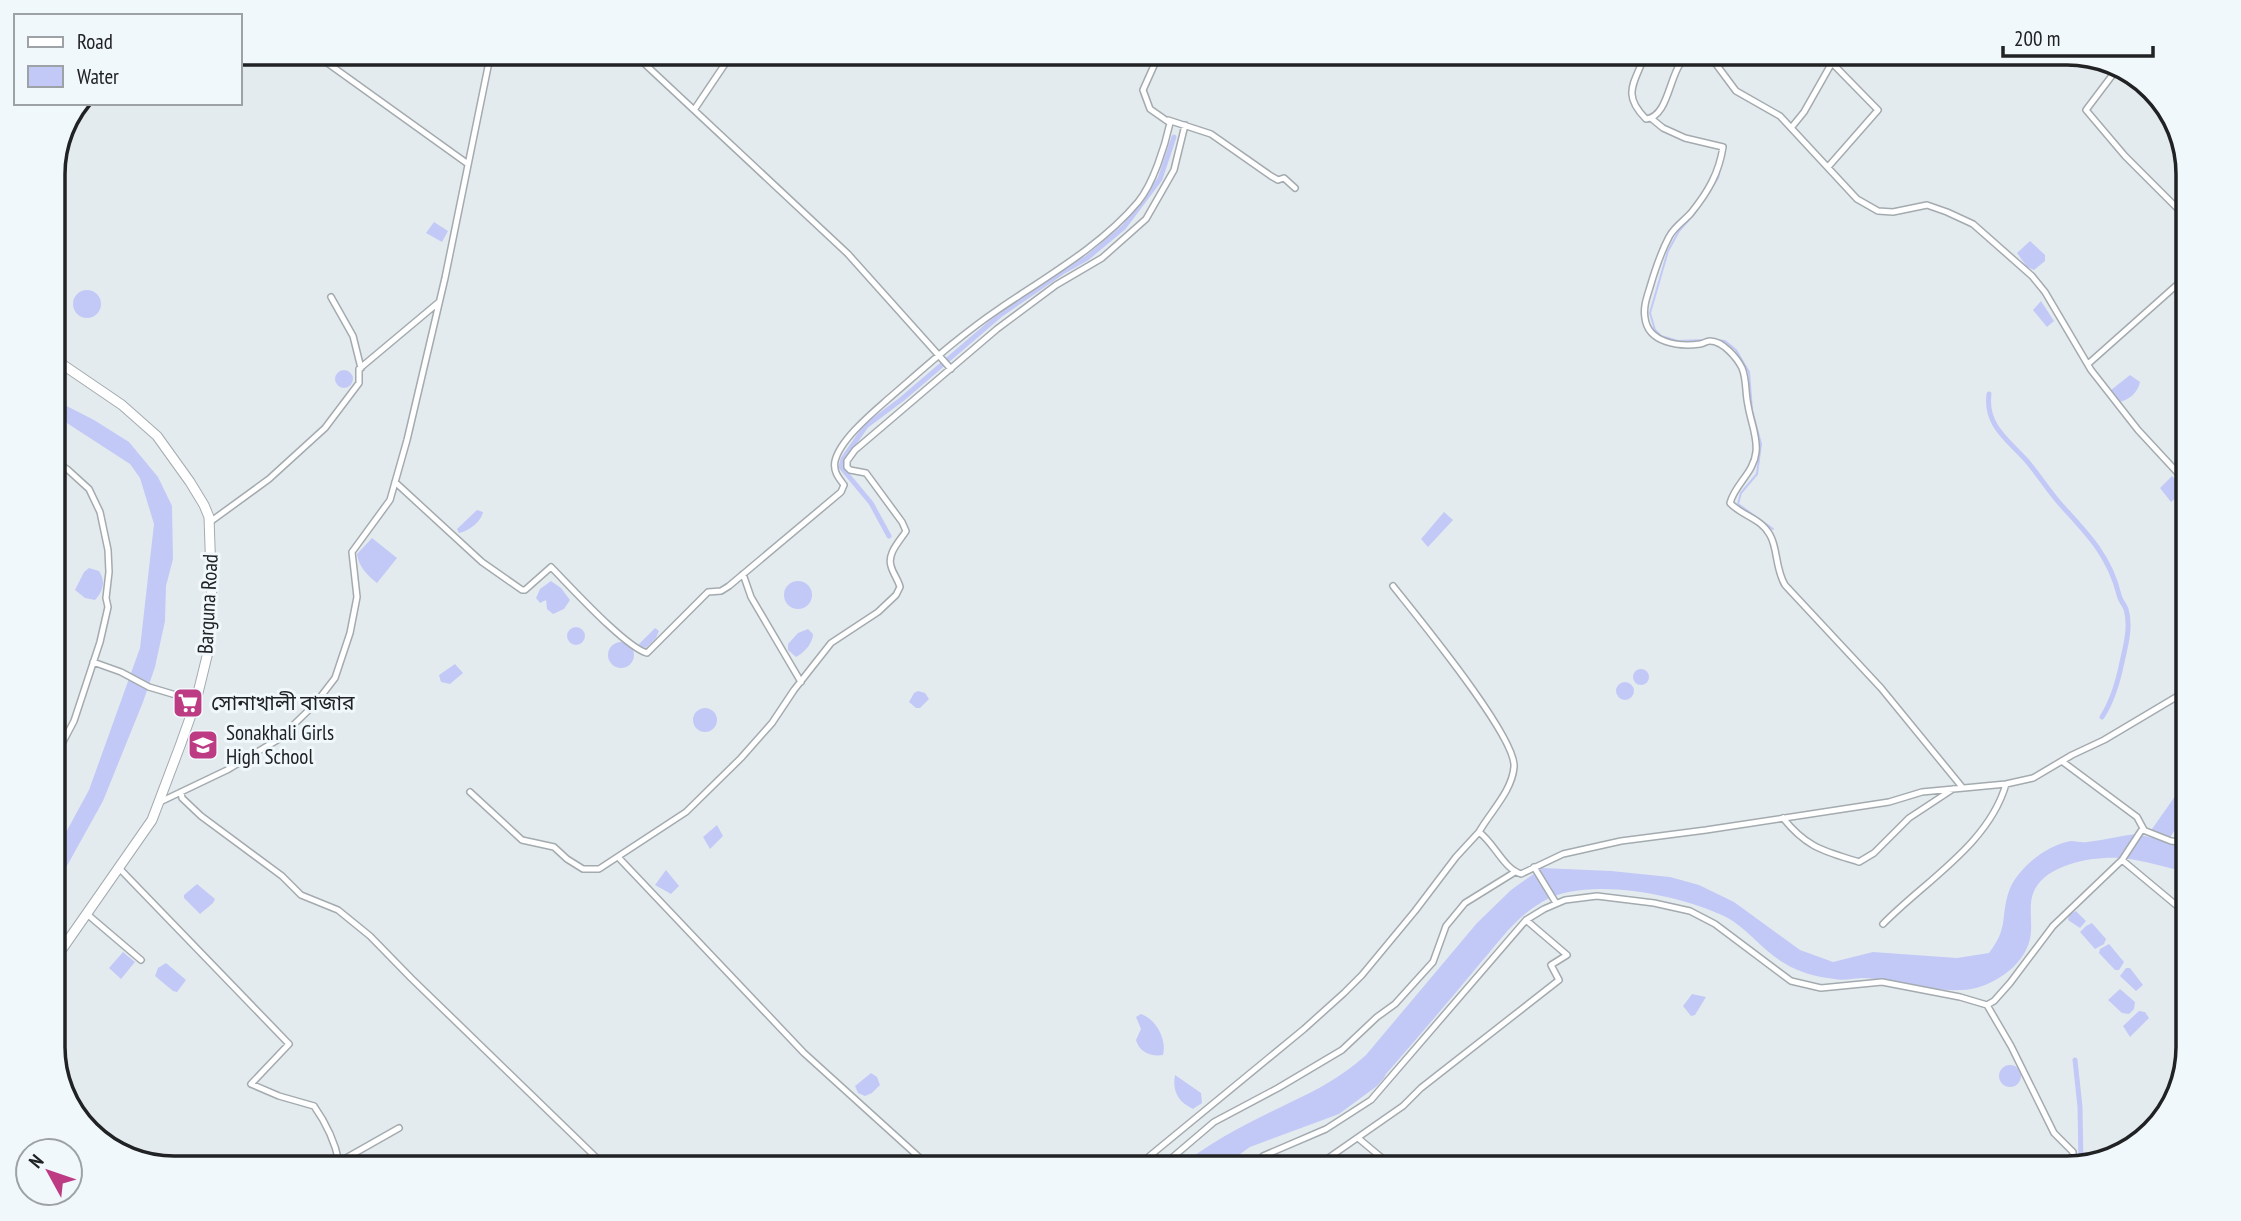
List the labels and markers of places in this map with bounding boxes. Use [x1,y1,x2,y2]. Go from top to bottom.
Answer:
supermarket icon: সোনাখালী বাজার [171,686,205,720]
place label: সোনাখালী বাজার [211,689,355,716]
place label: Sonakhali Girls High School [226,719,334,770]
school or university icon: Sonakhali Girls High School [186,728,220,762]

